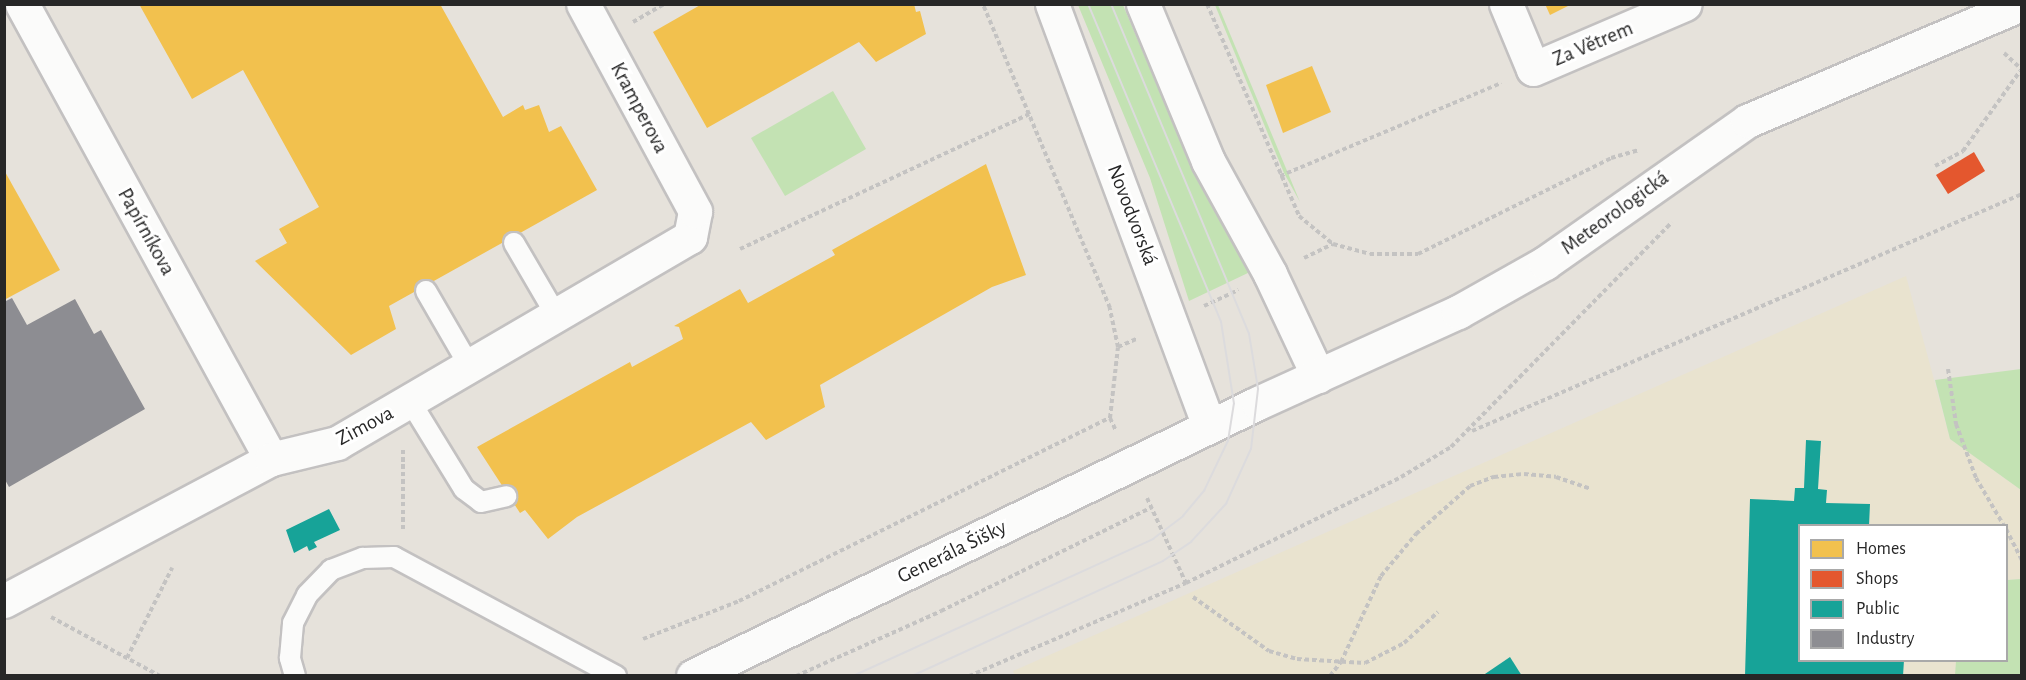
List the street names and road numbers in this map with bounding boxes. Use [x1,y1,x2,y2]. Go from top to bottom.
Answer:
street label: Za Větrem [1549,16,1637,72]
street label: Kramperova [605,58,673,158]
street label: Novodvorská [1101,161,1163,269]
street label: Meteorologická [1556,166,1674,260]
street label: Papírníkova [112,184,180,280]
street label: Zimova [332,401,398,451]
street label: Generála Šišky [893,515,1011,589]

